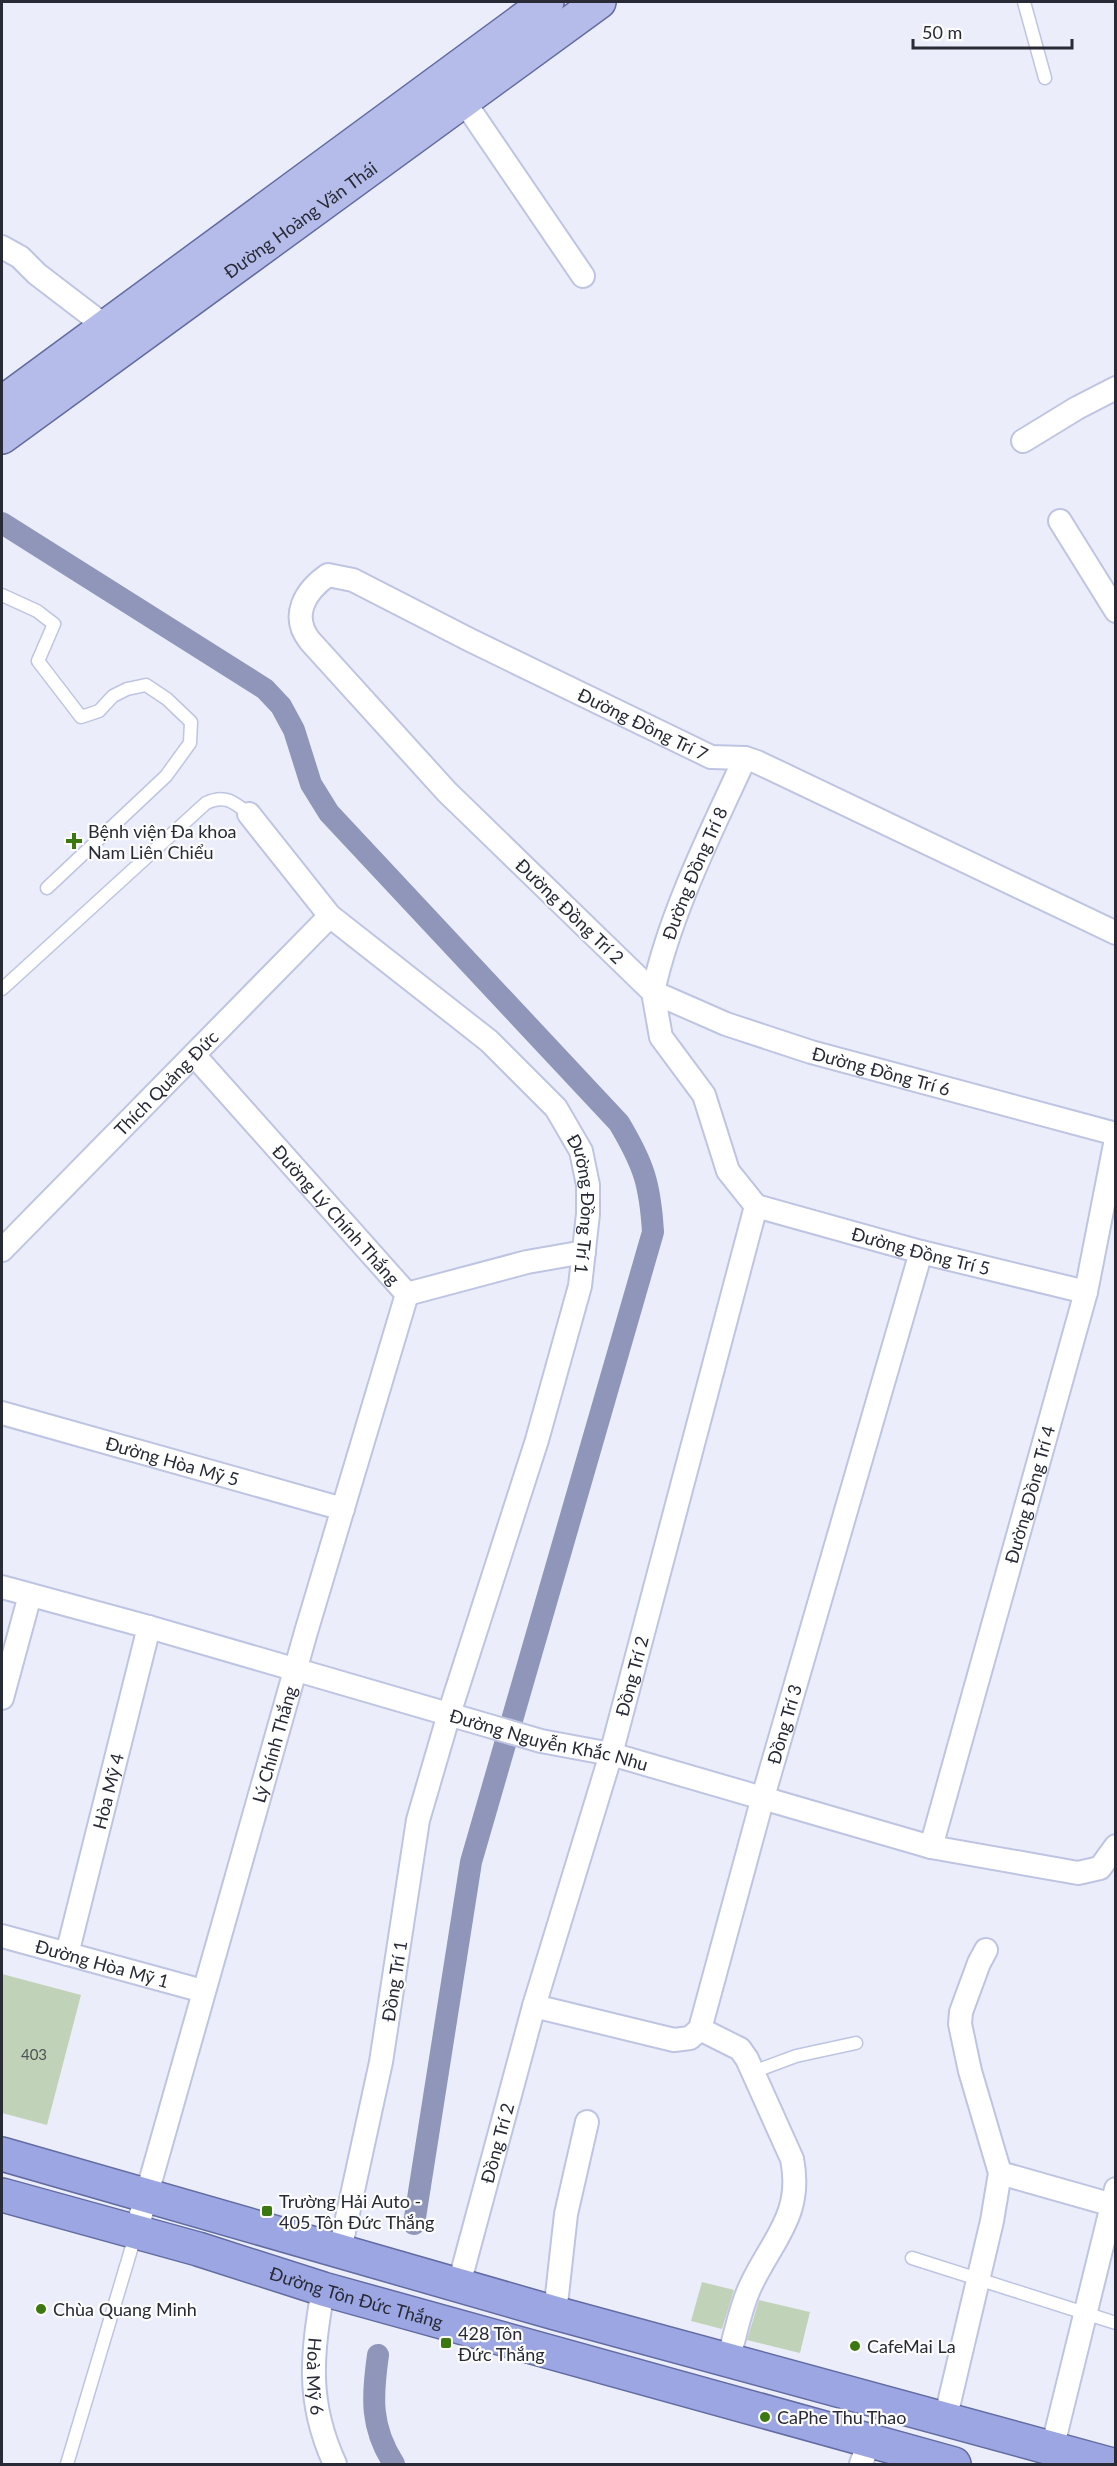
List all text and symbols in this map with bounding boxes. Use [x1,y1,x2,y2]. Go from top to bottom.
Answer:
scale bar [913,12,1072,50]
text: 50 m [922,21,962,43]
street label: Đường Hoàng Văn Thái [219,157,381,283]
street label: Đường Đồng Trí 7 [574,683,712,765]
street label: Đường Đồng Trí 8 [657,803,732,943]
place label: Bệnh viện Đa khoa Nam Liên Chiểu [88,820,237,863]
marker: Bệnh viện Đa khoa Nam Liên Chiểu [65,832,83,850]
street label: Đường Đồng Trí 2 [511,854,629,968]
street label: Thích Quảng Đức [109,1025,223,1140]
street label: Đường Đồng Trí 6 [810,1042,953,1100]
street label: Đường Đồng Trí 1 [562,1130,599,1275]
street label: Đường Lý Chính Thắng [268,1140,405,1289]
street label: Đường Đồng Trí 5 [849,1222,992,1279]
street label: Đường Đồng Trí 4 [1000,1423,1059,1566]
street label: Đường Hòa Mỹ 5 [103,1432,242,1490]
street label: Đồng Trí 2 [610,1634,653,1719]
street label: Đồng Trí 3 [762,1682,806,1767]
street label: Lý Chính Thắng [247,1683,301,1805]
street label: Đường Nguyễn Khắc Nhu [447,1704,651,1775]
street label: Hòa Mỹ 4 [88,1751,128,1831]
street label: Đường Hòa Mỹ 1 [33,1935,172,1992]
street label: Đồng Trí 1 [377,1939,411,2023]
house number: 403 [21,2045,47,2063]
street label: Đồng Trí 2 [476,2101,518,2186]
place label: Trường Hải Auto - 405 Tôn Đức Thắng [279,2190,434,2233]
marker: Trường Hải Auto - 405 Tôn Đức Thắng [260,2204,274,2218]
street label: Đường Tôn Đức Thắng [267,2262,446,2333]
place label: Chùa Quang Minh [53,2298,197,2320]
marker: Chùa Quang Minh [34,2302,48,2316]
place label: 428 Tôn Đức Thắng [458,2322,545,2365]
place label: CafeMai La [867,2335,956,2357]
marker: 428 Tôn Đức Thắng [439,2336,453,2350]
street label: Hoà Mỹ 6 [303,2337,329,2417]
marker: CafeMai La [848,2339,862,2353]
place label: CaPhe Thu Thao [777,2406,906,2428]
marker: CaPhe Thu Thao [758,2410,772,2424]

